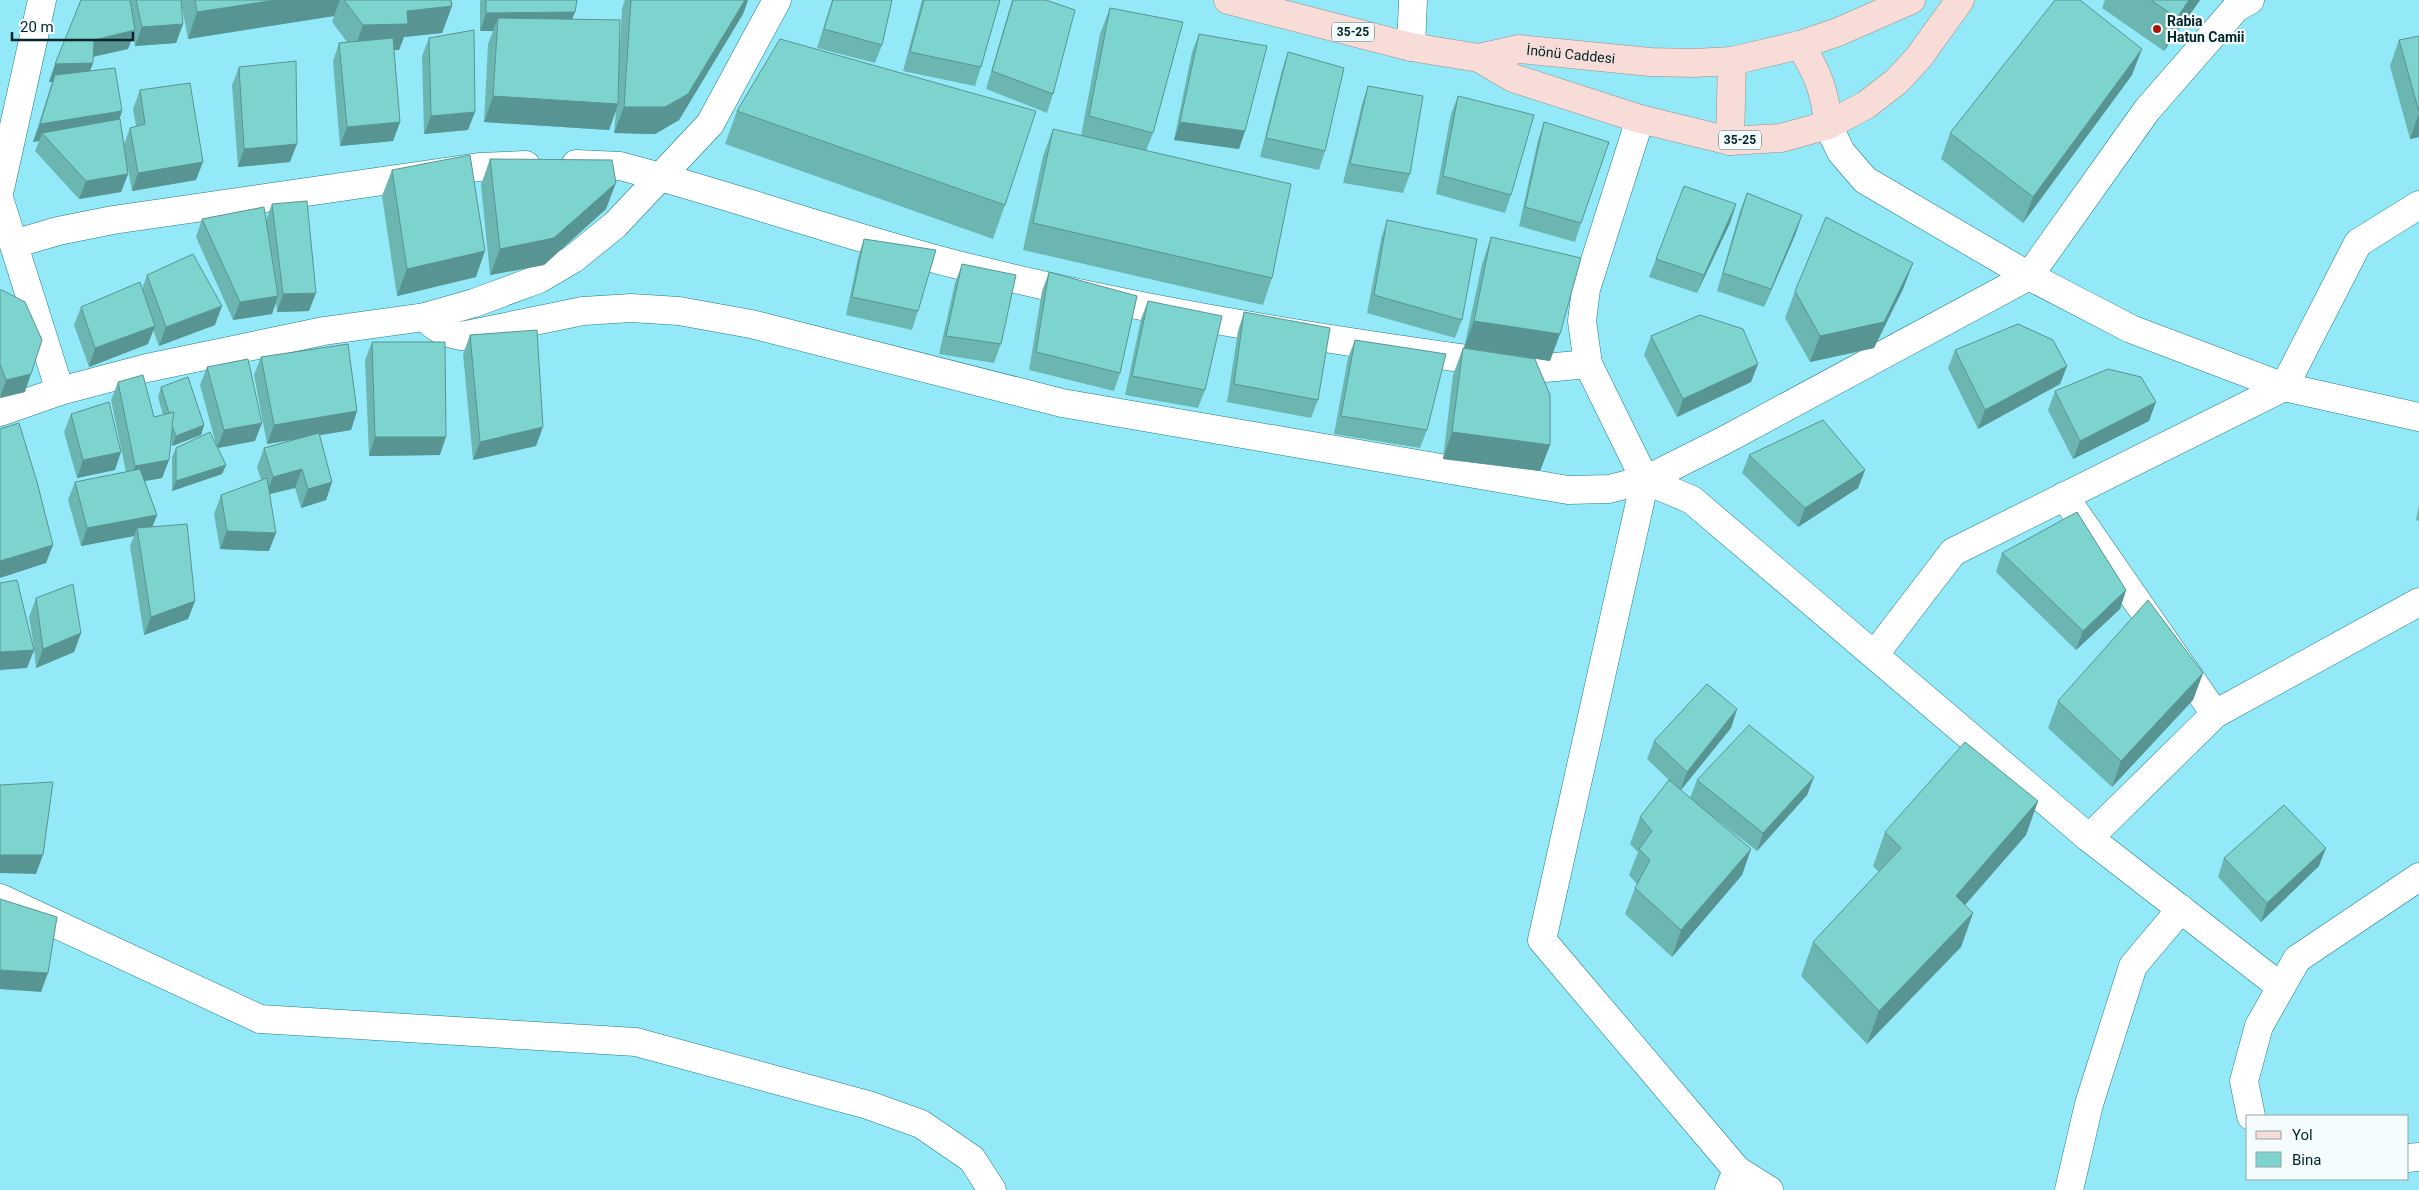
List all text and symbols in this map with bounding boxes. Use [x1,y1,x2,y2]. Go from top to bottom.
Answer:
scale bar [12,10,134,42]
place label: Rabia Hatun Camii [2167,13,2244,45]
text: 20 m [20,18,54,36]
road number: 35-25 [1332,22,1374,42]
marker: Rabia Hatun Camii [2151,23,2163,35]
street label: İnönü Caddesi [1526,42,1616,67]
road number: 35-25 [1719,130,1761,150]
legend [2246,1115,2409,1180]
text: Yol [2292,1126,2313,1144]
text: Bina [2292,1151,2321,1169]

